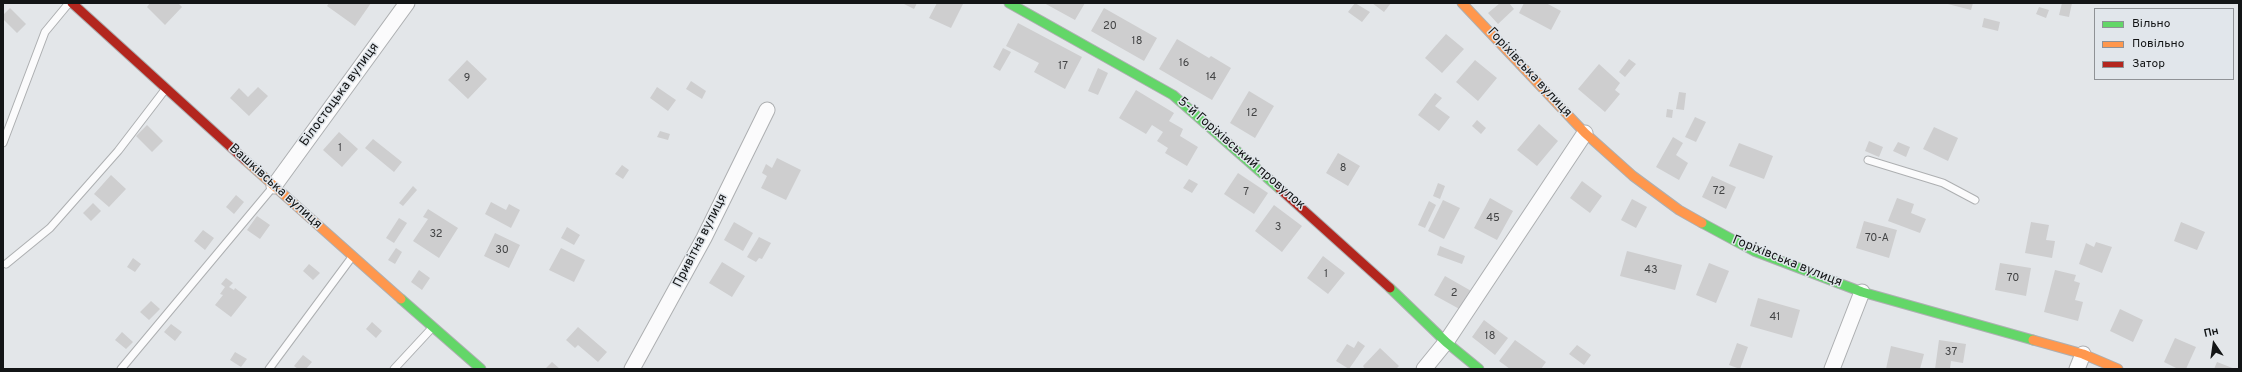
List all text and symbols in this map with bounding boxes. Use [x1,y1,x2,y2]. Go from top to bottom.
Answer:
legend [2094,8,2234,80]
text: Вільно [2132,16,2170,32]
house number: 20 [1103,20,1117,34]
street label: Горіхівська вулиця [1483,25,1575,121]
house number: 18 [1132,35,1142,49]
text: Повільно [2132,36,2184,52]
street label: Білостоцька вулиця [297,40,383,150]
text: Затор [2132,56,2165,72]
house number: 16 [1179,57,1189,71]
house number: 17 [1058,60,1068,74]
house number: 14 [1206,71,1216,85]
house number: 9 [464,72,470,86]
street label: 5-й Горіхівський провулок [1174,94,1308,214]
house number: 12 [1247,107,1257,121]
street label: Вашківська вулиця [225,141,325,233]
house number: 1 [338,142,342,156]
house number: 8 [1340,162,1346,176]
house number: 72 [1713,185,1725,199]
house number: 7 [1243,186,1249,200]
street label: Привітна вулиця [671,192,731,290]
house number: 45 [1486,212,1500,226]
house number: 3 [1275,221,1281,235]
house number: 32 [429,228,443,242]
house number: 70-А [1865,232,1889,246]
street label: Горіхівська вулиця [1730,233,1844,291]
house number: 30 [495,244,509,258]
house number: 43 [1644,264,1658,278]
house number: 1 [1324,268,1328,282]
house number: 70 [2007,272,2019,286]
house number: 2 [1451,287,1457,301]
house number: 41 [1770,311,1780,325]
north arrow [2194,324,2234,364]
text: Пн [2202,324,2220,341]
house number: 18 [1485,330,1495,344]
house number: 37 [1945,346,1957,360]

